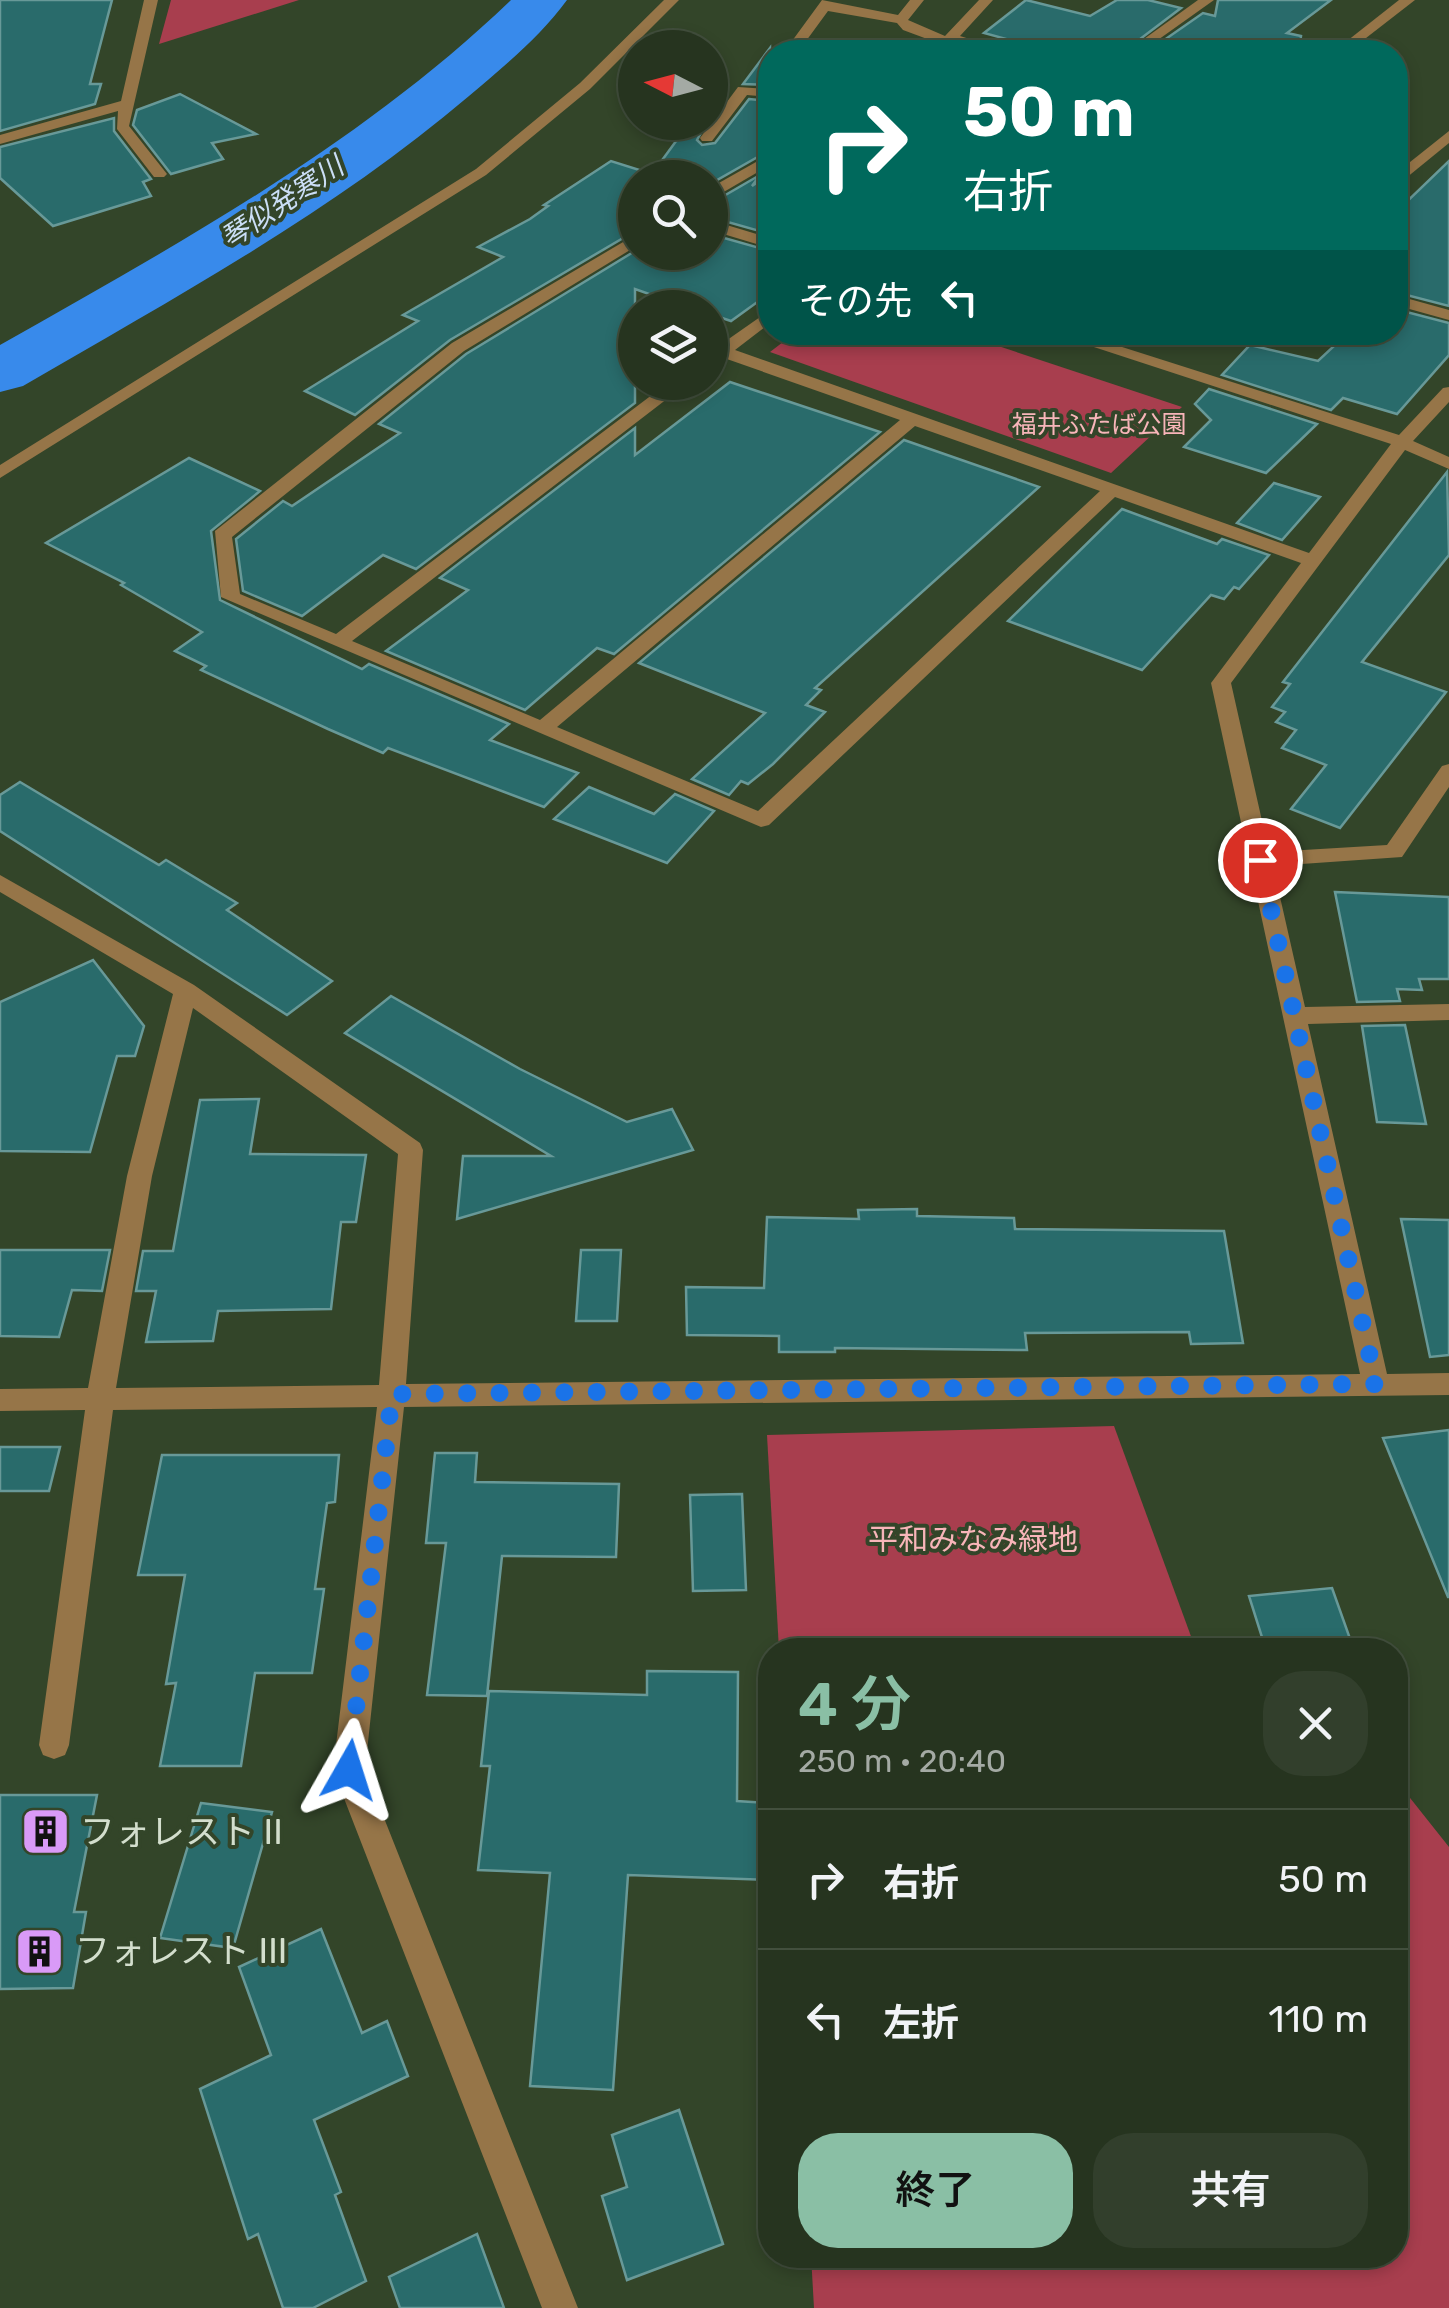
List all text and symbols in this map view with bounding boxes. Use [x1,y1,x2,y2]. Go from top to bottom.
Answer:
north arrow [618,30,728,140]
map controls [618,30,728,400]
text: 50 m [963,71,1135,154]
icon: right [798,80,928,210]
water label: 琴似発寒川 [215,148,352,255]
button: search [618,160,728,270]
text: 右折 [963,165,1053,218]
icon: left [932,270,987,325]
text: その先 [798,278,912,324]
button: layers [618,290,728,400]
park label: 福井ふたば公園 [1011,410,1187,439]
pin [1218,818,1303,903]
icon: arrive [1233,833,1288,888]
park label: 平和みなみ緑地 [868,1522,1078,1558]
text: 4 分 [798,1669,911,1740]
button: close [1263,1671,1368,1776]
position arrow [297,1718,401,1822]
text: 250 m · 20:40 [798,1742,1006,1780]
building icon: フォレスト II [19,1806,71,1858]
place label: フォレスト II [80,1811,283,1853]
icon: right [798,1852,853,1907]
text: 50 m [1278,1856,1368,1902]
text: 右折 [883,1860,959,1906]
building icon: フォレスト III [14,1925,66,1977]
place label: フォレスト III [75,1930,287,1972]
icon: left [798,1992,853,2047]
text: 110 m [1268,1996,1368,2042]
text: 左折 [883,2000,959,2046]
button: 終了 [798,2133,1073,2248]
button: 共有 [1093,2133,1368,2248]

